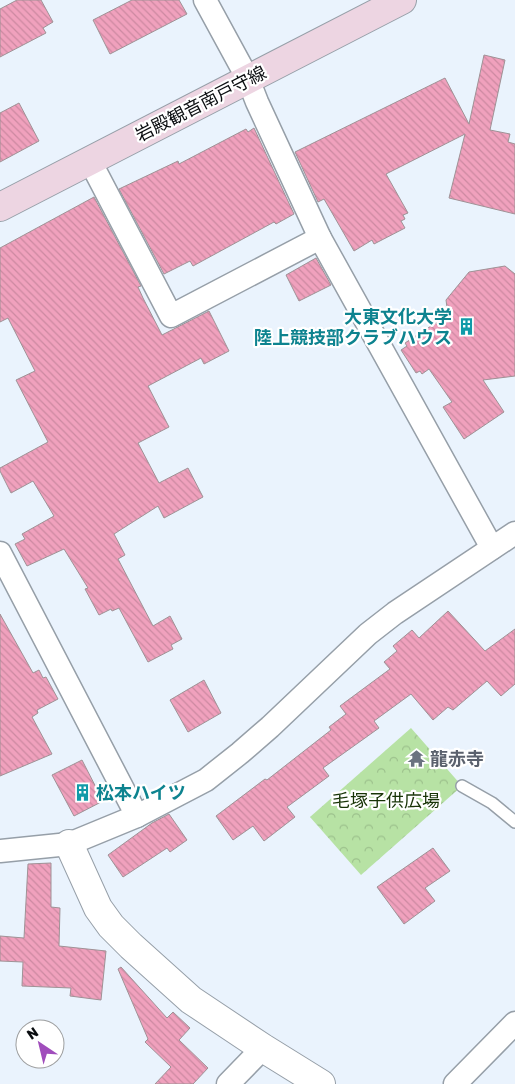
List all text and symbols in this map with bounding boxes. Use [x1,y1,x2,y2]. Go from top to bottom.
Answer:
street label: 岩殿観音南戸守線 [132,62,270,146]
place label: 大東文化大学 陸上競技部クラブハウス [254,306,452,349]
building icon: 大東文化大学 陸上競技部クラブハウス [456,317,476,337]
place label: 龍赤寺 [430,748,484,770]
temple icon: 龍赤寺 [406,749,426,769]
place label: 松本ハイツ [96,782,186,804]
building icon: 松本ハイツ [72,783,92,803]
park label: 毛塚子供広場 [332,790,440,812]
north arrow [15,1019,65,1069]
text: N [24,1024,42,1044]

